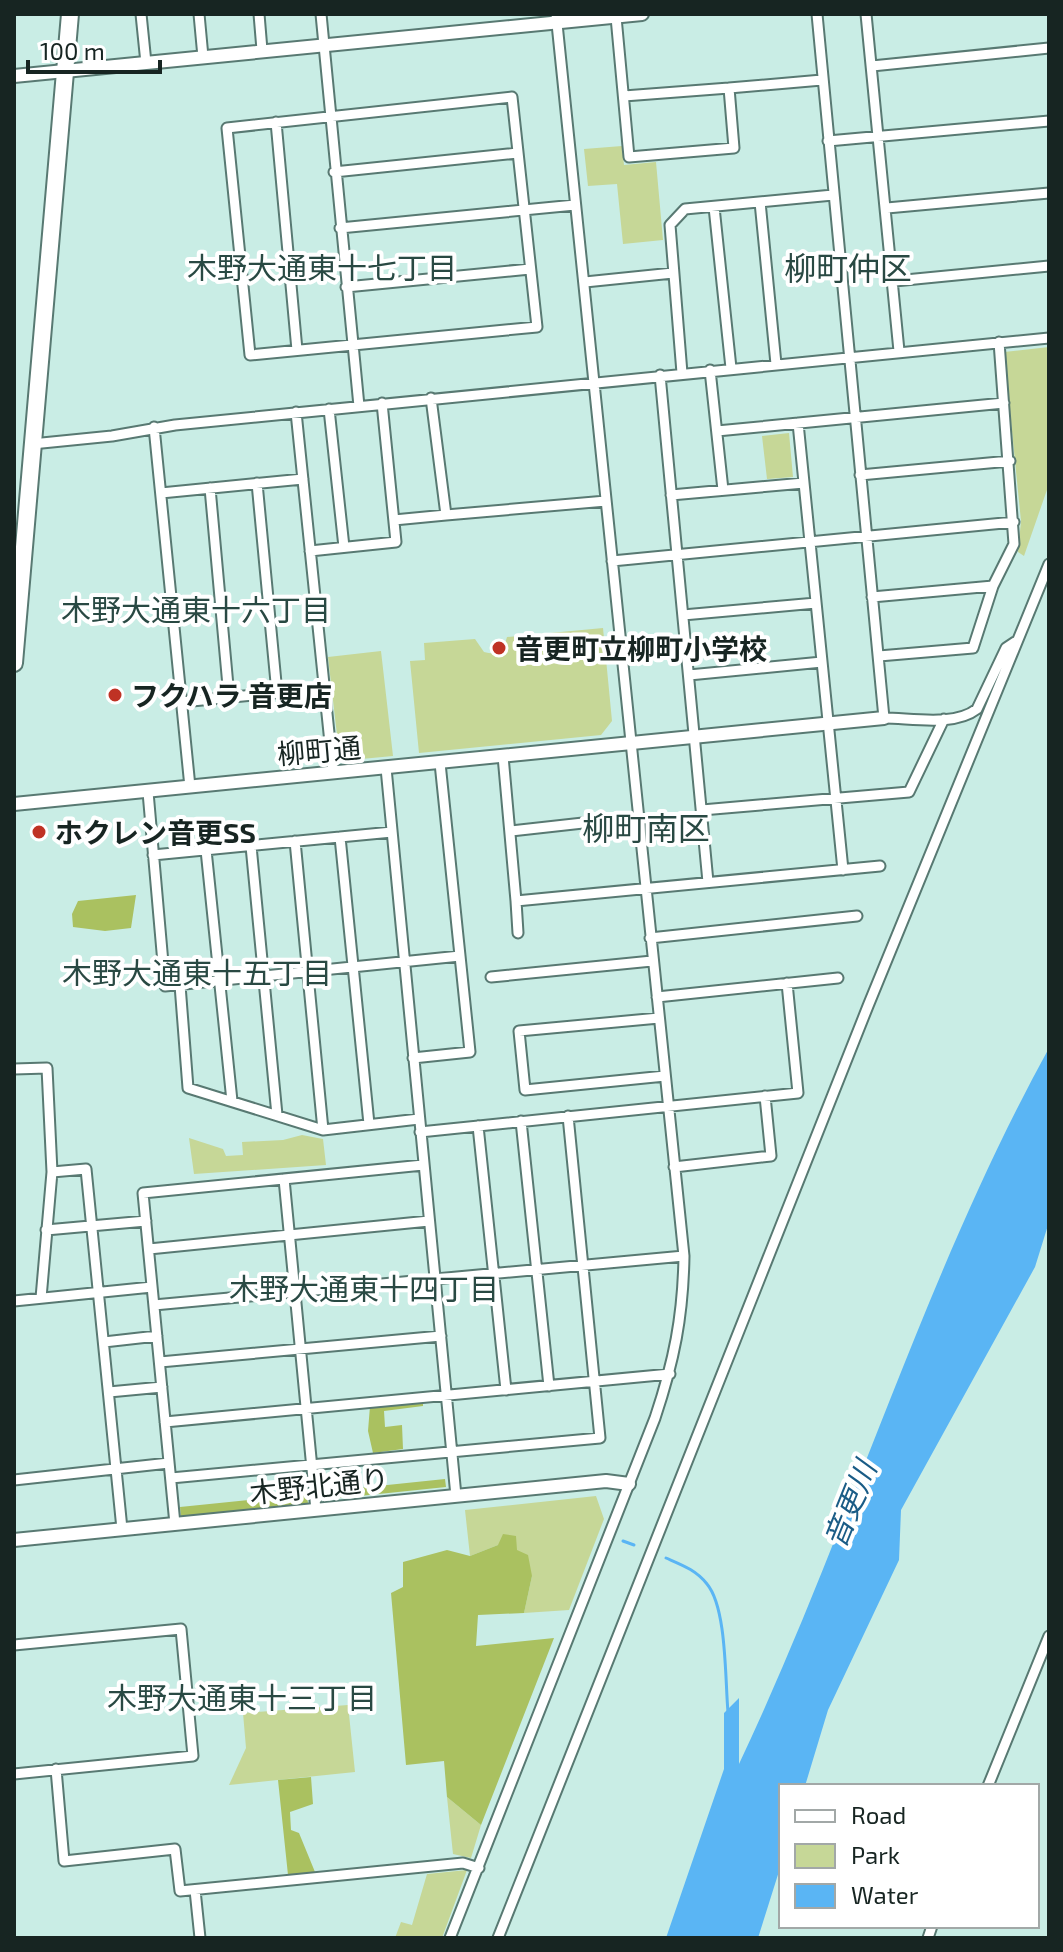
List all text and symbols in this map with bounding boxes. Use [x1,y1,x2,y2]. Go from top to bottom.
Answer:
scale bar [28,24,160,74]
text: 100 m [40,36,105,65]
district label: 柳町仲区 [784,248,912,286]
district label: 木野大通東十七丁目 [187,249,457,285]
district label: 木野大通東十六丁目 [61,591,331,627]
place label: 音更町立柳町小学校 [515,631,767,665]
marker: 音更町立柳町小学校 [490,639,508,657]
place label: フクハラ 音更店 [131,678,332,712]
marker: フクハラ 音更店 [106,686,124,704]
street label: 柳町通 [276,729,362,771]
district label: 柳町南区 [582,808,710,846]
place label: ホクレン音更SS [55,815,256,849]
marker: ホクレン音更SS [30,823,48,841]
district label: 木野大通東十五丁目 [62,954,332,990]
district label: 木野大通東十四丁目 [229,1270,499,1306]
water label: 音更川 [815,1453,884,1552]
street label: 木野北通り [248,1461,390,1509]
district label: 木野大通東十三丁目 [107,1679,377,1715]
legend [779,1784,1039,1928]
text: Road [851,1800,906,1829]
text: Park [851,1840,900,1869]
text: Water [851,1880,919,1909]

